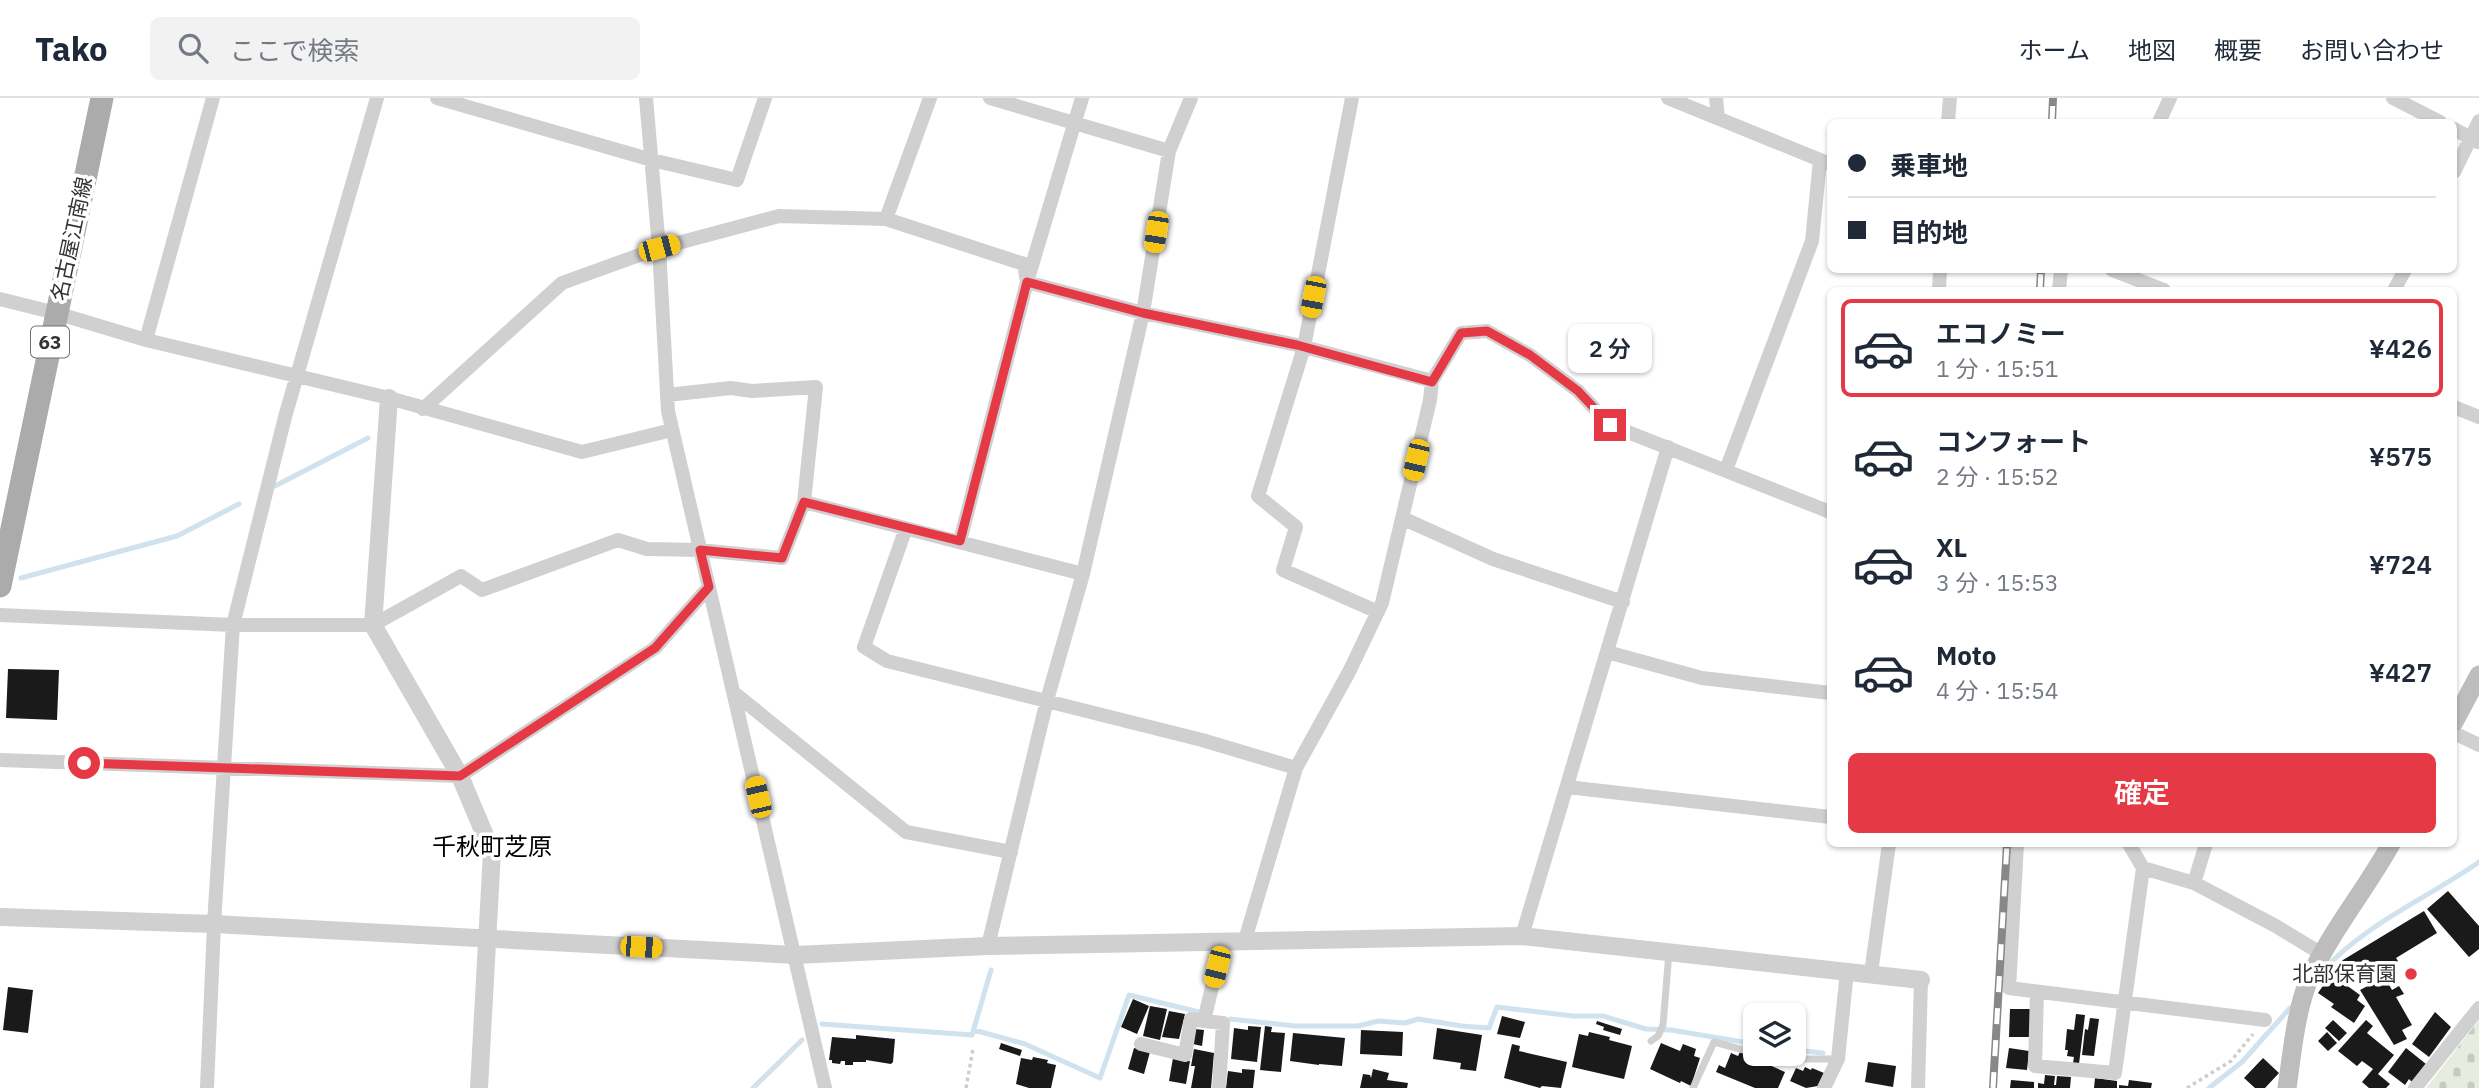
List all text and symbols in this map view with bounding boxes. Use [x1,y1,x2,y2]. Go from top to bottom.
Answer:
search box [150,17,640,80]
text: Tako [35,27,108,70]
icon: search [174,29,212,67]
text: ここで検索 [230,33,360,67]
text: ホーム [2019,34,2090,66]
text: 地図 [2128,34,2176,66]
text: 概要 [2214,34,2262,66]
text: お問い合わせ [2300,34,2444,66]
text: 乗車地 [1890,148,1968,182]
street label: 名古屋江南線 [44,174,98,303]
car [1143,210,1170,254]
text: 目的地 [1890,215,1968,249]
car [636,232,683,264]
car [1299,274,1328,320]
text: エコノミー [1936,316,2066,350]
icon: car [1852,317,1915,380]
callout: 2 分 [1568,324,1652,372]
road number: 63 [31,326,69,358]
text: ¥426 [2369,331,2432,365]
text: 2 分 [1589,333,1631,363]
text: 1 分 · 15:51 [1936,353,2059,383]
route end [1594,409,1626,441]
text: コンフォート [1936,424,2091,458]
icon: car [1852,425,1915,488]
car [1402,437,1431,483]
text: ¥575 [2369,439,2432,473]
text: 2 分 · 15:52 [1936,461,2059,491]
text: XL [1936,530,1967,564]
icon: car [1852,533,1915,596]
text: ¥724 [2369,547,2432,581]
text: 3 分 · 15:53 [1936,567,2059,597]
text: Moto [1936,638,1996,672]
icon: car [1852,641,1915,704]
text: ¥427 [2369,655,2432,689]
text: 4 分 · 15:54 [1936,675,2059,705]
route start [68,747,100,779]
button: 確定 [1848,753,2436,833]
car [744,774,773,820]
district label: 千秋町芝原 [432,830,552,862]
car [620,935,663,959]
car [1202,944,1233,990]
place label: 北部保育園 [2292,959,2397,987]
marker: 北部保育園 [2403,966,2419,982]
map controls [1743,1003,1806,1066]
button: layers [1743,1003,1806,1066]

